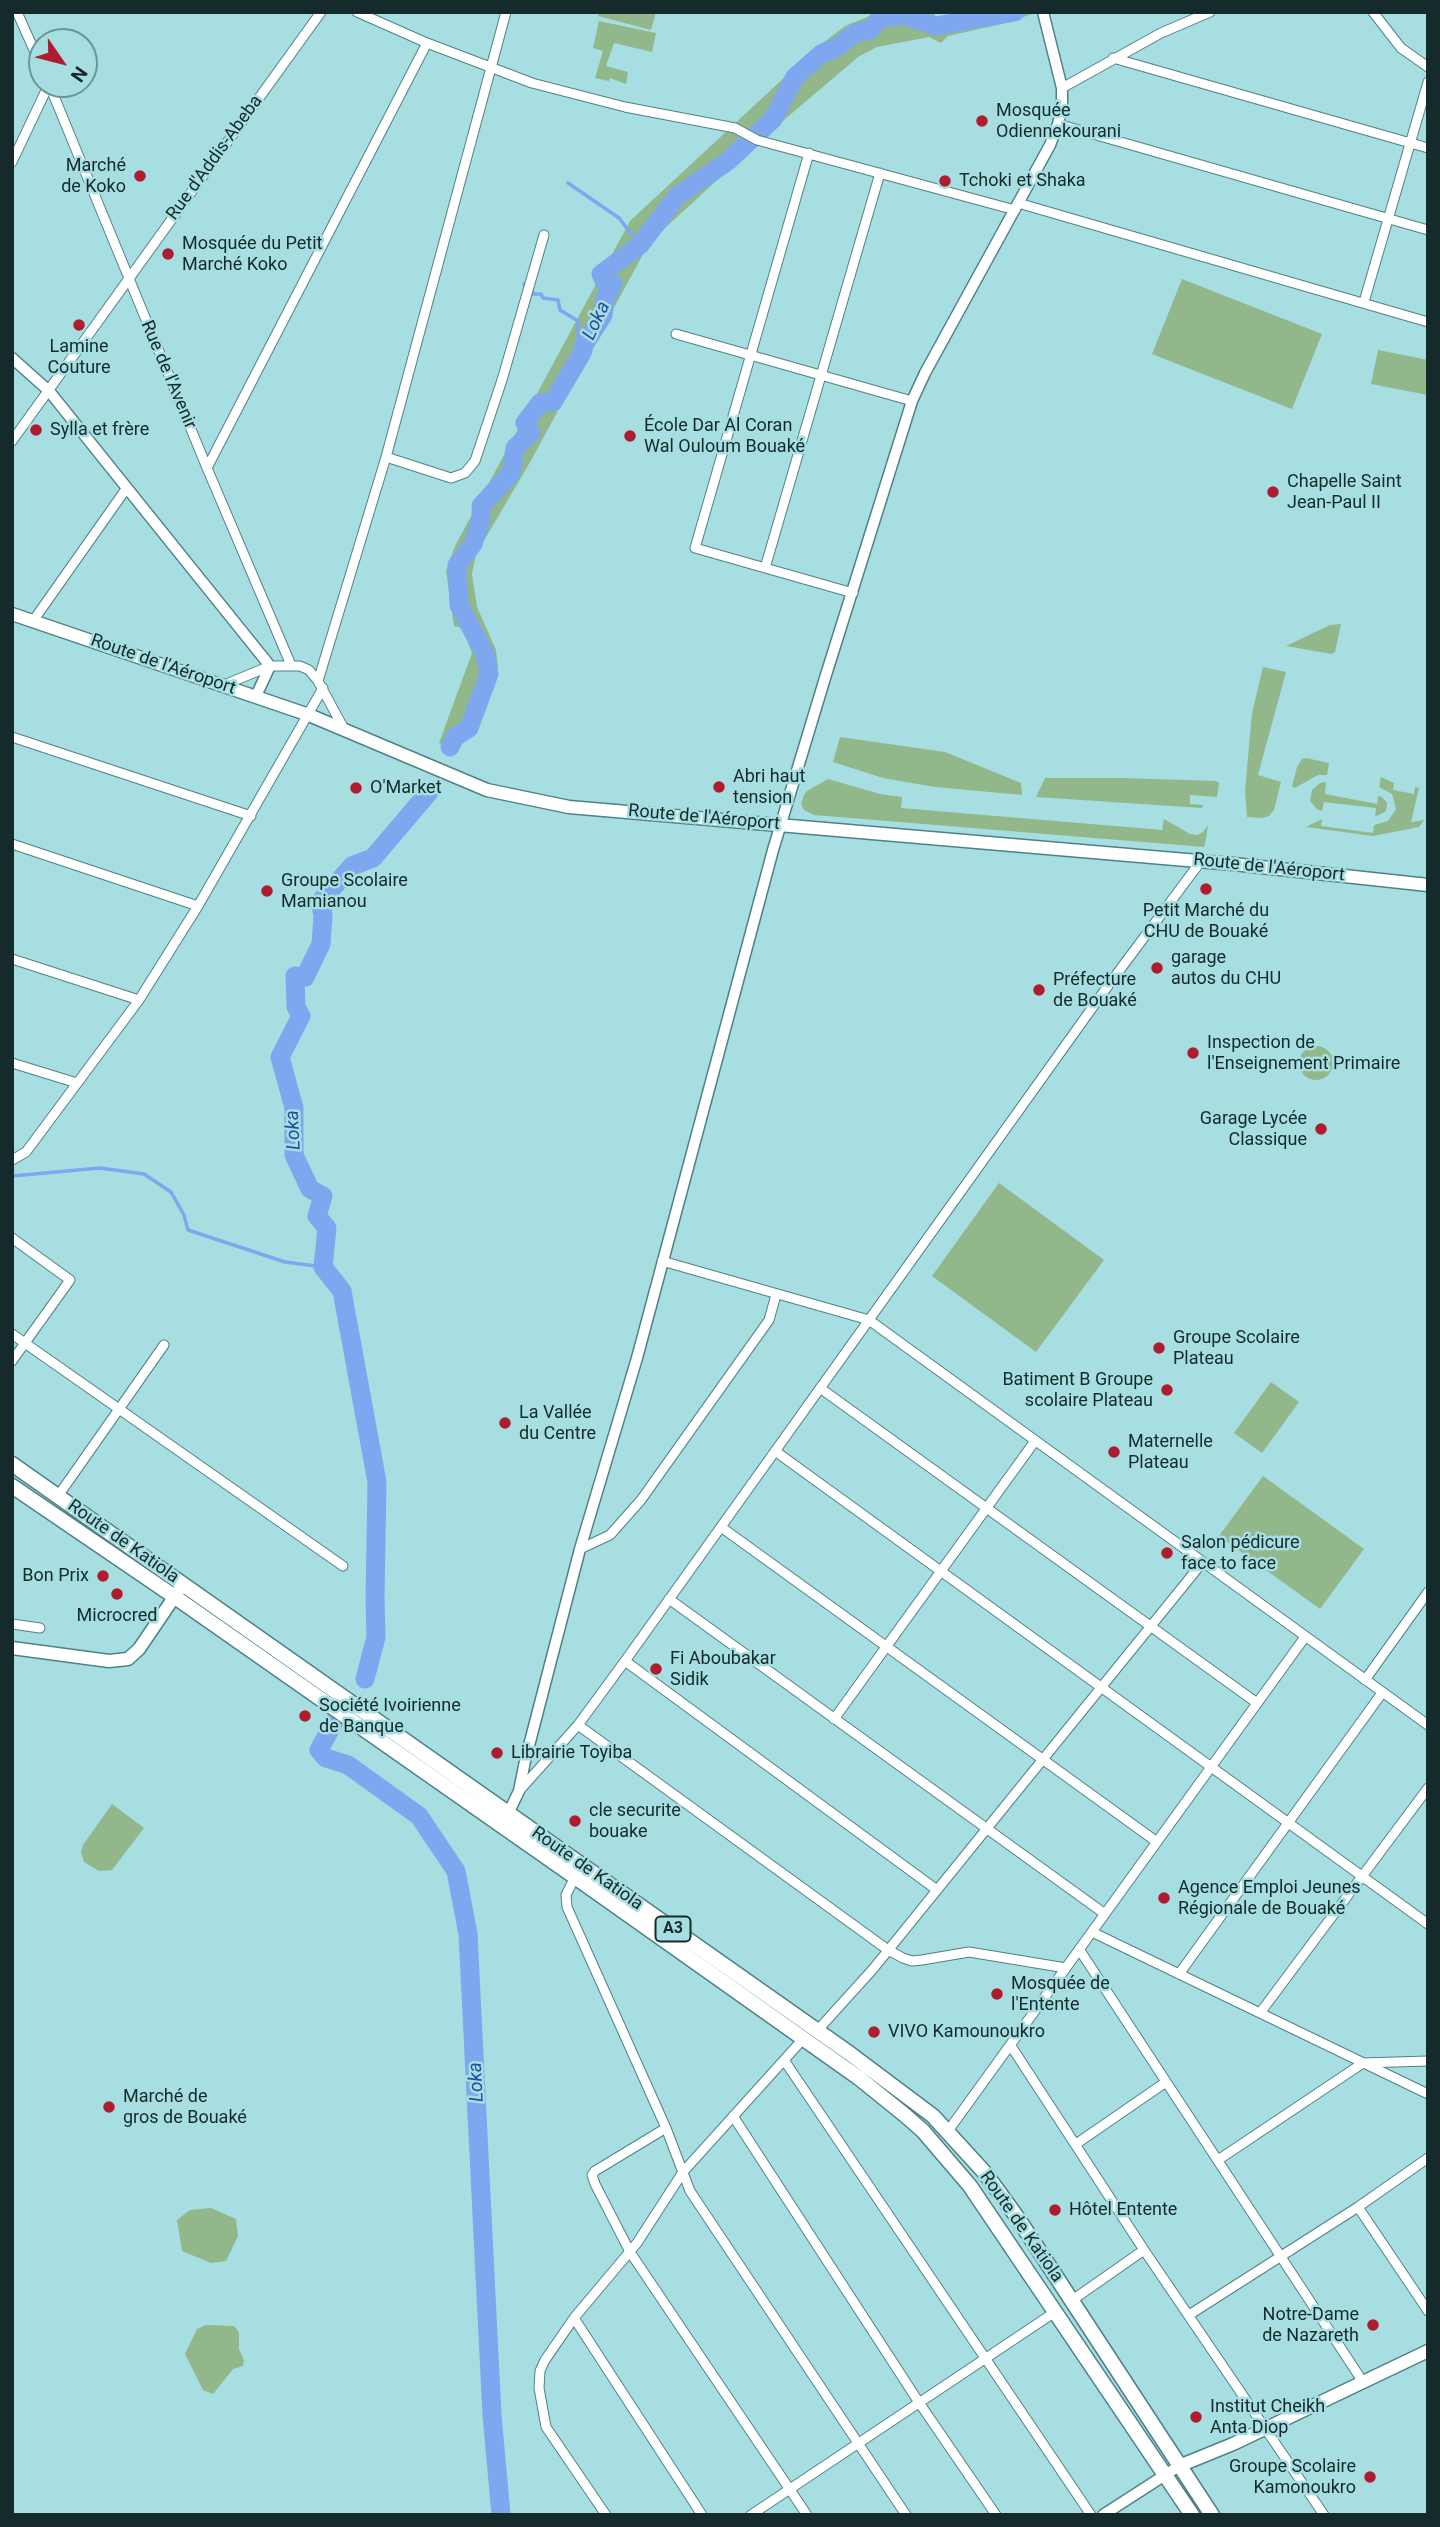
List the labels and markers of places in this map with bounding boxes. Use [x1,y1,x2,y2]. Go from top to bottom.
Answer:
place label: Mosquée Odiennekourani [996,100,1121,142]
marker: Mosquée Odiennekourani [974,113,990,129]
place label: Marché de Koko [61,155,126,198]
marker: Marché de Koko [132,168,148,184]
place label: Tchoki et Shaka [959,170,1086,192]
marker: Tchoki et Shaka [937,173,953,189]
place label: Mosquée du Petit Marché Koko [182,233,322,276]
marker: Mosquée du Petit Marché Koko [160,246,176,262]
marker: Lamine Couture [71,317,87,333]
place label: Lamine Couture [47,336,111,378]
place label: École Dar Al Coran Wal Ouloum Bouaké [644,415,805,458]
place label: Sylla et frère [50,419,149,441]
marker: Sylla et frère [28,422,44,438]
marker: École Dar Al Coran Wal Ouloum Bouaké [622,428,638,444]
place label: Chapelle Saint Jean-Paul II [1287,471,1402,514]
marker: Chapelle Saint Jean-Paul II [1265,484,1281,500]
place label: Abri haut tension [733,766,805,808]
place label: O'Market [370,777,442,799]
marker: Abri haut tension [711,779,727,795]
marker: O'Market [348,780,364,796]
place label: Groupe Scolaire Mamianou [281,870,408,912]
marker: Petit Marché du CHU de Bouaké [1198,881,1214,897]
marker: Groupe Scolaire Mamianou [259,883,275,899]
place label: Petit Marché du CHU de Bouaké [1143,900,1269,942]
place label: garage autos du CHU [1171,947,1281,990]
marker: garage autos du CHU [1149,960,1165,976]
place label: Préfecture de Bouaké [1053,969,1137,1012]
marker: Préfecture de Bouaké [1031,982,1047,998]
place label: Inspection de l'Enseignement Primaire [1207,1032,1400,1074]
marker: Inspection de l'Enseignement Primaire [1185,1045,1201,1061]
place label: Garage Lycée Classique [1200,1108,1307,1150]
marker: Garage Lycée Classique [1313,1121,1329,1137]
place label: Groupe Scolaire Plateau [1173,1327,1300,1370]
marker: Groupe Scolaire Plateau [1151,1340,1167,1356]
place label: Batiment B Groupe scolaire Plateau [1002,1369,1153,1412]
marker: Batiment B Groupe scolaire Plateau [1159,1382,1175,1398]
place label: La Vallée du Centre [519,1402,596,1444]
marker: La Vallée du Centre [497,1415,513,1431]
place label: Maternelle Plateau [1128,1431,1213,1474]
marker: Maternelle Plateau [1106,1444,1122,1460]
place label: Salon pédicure face to face [1181,1532,1300,1574]
marker: Salon pédicure face to face [1159,1545,1175,1561]
place label: Bon Prix [22,1565,89,1587]
marker: Bon Prix [95,1568,111,1584]
marker: Microcred [109,1586,125,1602]
place label: Microcred [77,1605,157,1627]
place label: Fi Aboubakar Sidik [670,1648,776,1690]
marker: Fi Aboubakar Sidik [648,1661,664,1677]
place label: Société Ivoirienne de Banque [319,1695,461,1738]
marker: Société Ivoirienne de Banque [297,1708,313,1724]
place label: Librairie Toyiba [511,1742,632,1764]
marker: Librairie Toyiba [489,1745,505,1761]
place label: cle securite bouake [589,1800,681,1842]
marker: cle securite bouake [567,1813,583,1829]
place label: Agence Emploi Jeunes Régionale de Bouaké [1178,1877,1361,1920]
marker: Agence Emploi Jeunes Régionale de Bouaké [1156,1890,1172,1906]
place label: Mosquée de l'Entente [1011,1973,1110,2016]
marker: Mosquée de l'Entente [989,1986,1005,2002]
place label: VIVO Kamounoukro [888,2021,1045,2043]
marker: VIVO Kamounoukro [866,2024,882,2040]
place label: Marché de gros de Bouaké [123,2086,247,2128]
marker: Marché de gros de Bouaké [101,2099,117,2115]
place label: Hôtel Entente [1069,2199,1177,2221]
marker: Hôtel Entente [1047,2202,1063,2218]
place label: Notre-Dame de Nazareth [1262,2304,1359,2346]
marker: Notre-Dame de Nazareth [1365,2317,1381,2333]
place label: Institut Cheikh Anta Diop [1210,2396,1325,2438]
marker: Institut Cheikh Anta Diop [1188,2409,1204,2425]
place label: Groupe Scolaire Kamonoukro [1229,2456,1356,2498]
marker: Groupe Scolaire Kamonoukro [1362,2469,1378,2485]

